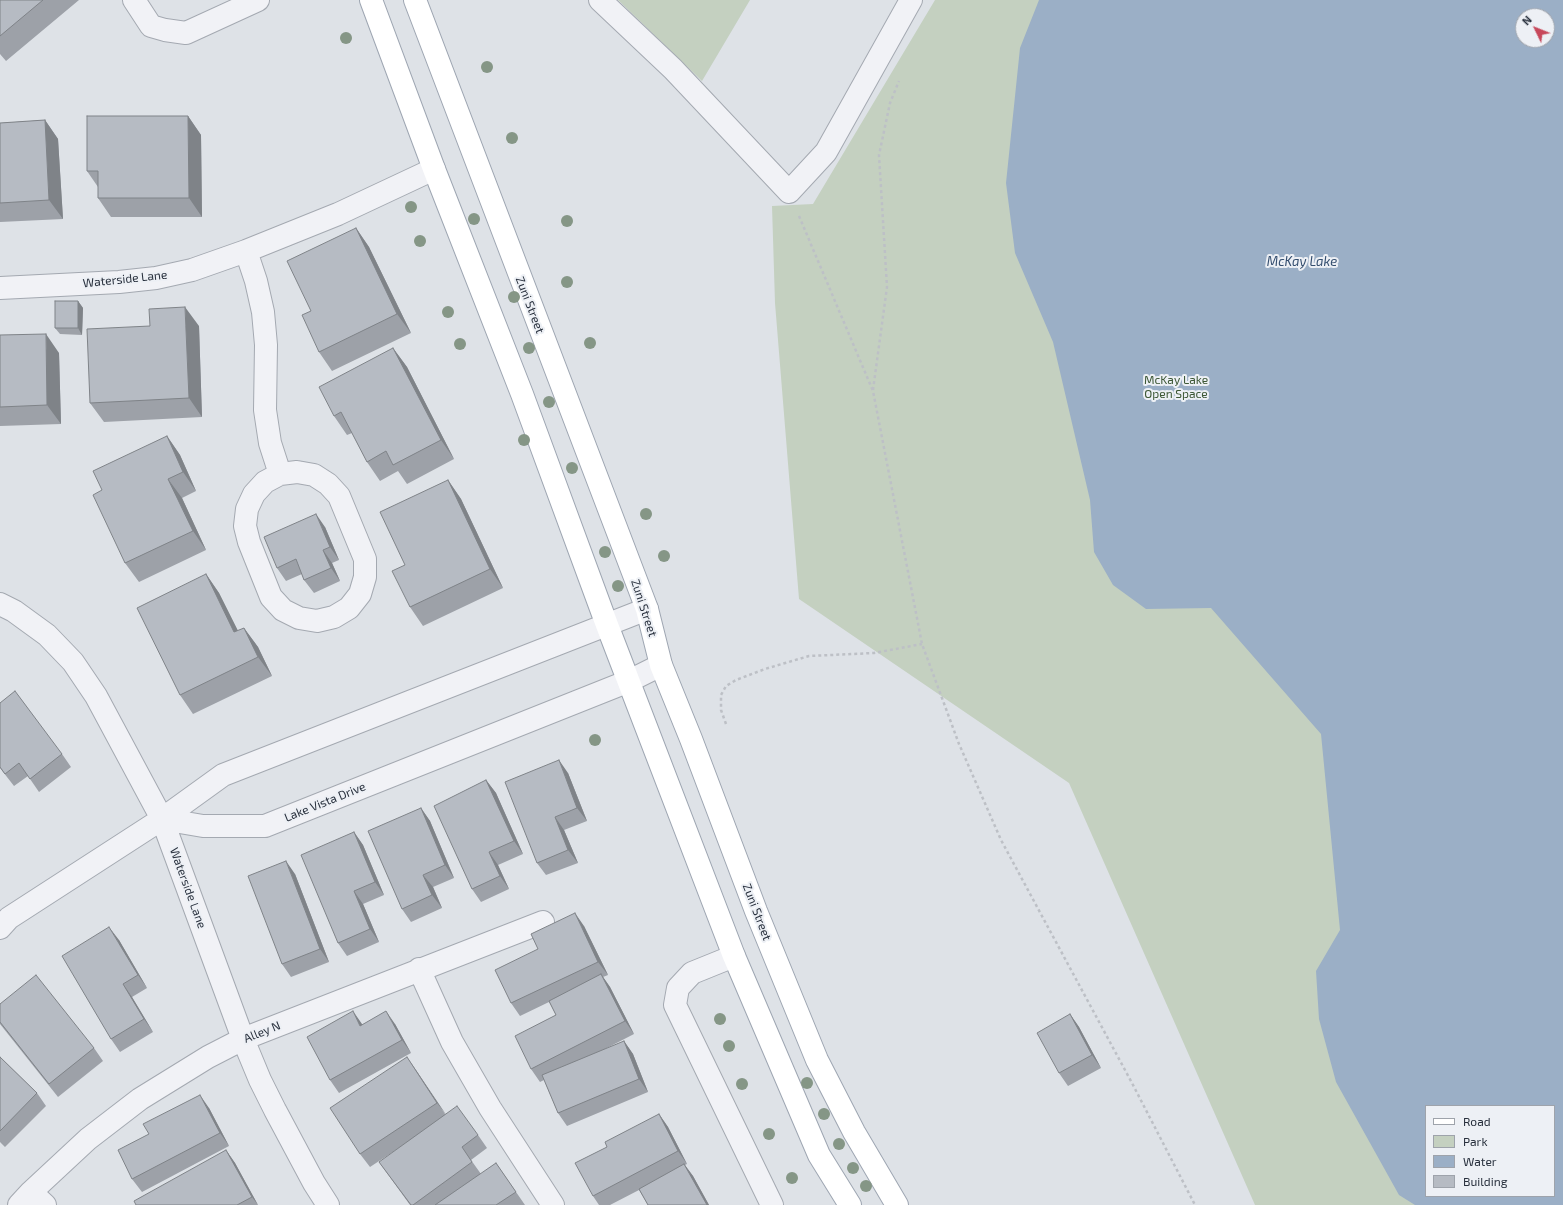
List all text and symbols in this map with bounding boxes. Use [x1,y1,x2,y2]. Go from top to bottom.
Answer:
north arrow [1515,8,1555,48]
text: N [1519,13,1534,28]
water label: McKay Lake [1267,254,1337,270]
street label: Waterside Lane [82,267,168,291]
street label: Zuni Street [513,275,547,335]
park label: McKay Lake Open Space [1144,373,1208,401]
street label: Zuni Street [628,577,660,639]
street label: Lake Vista Drive [282,779,368,825]
street label: Waterside Lane [167,846,209,930]
street label: Zuni Street [740,882,774,942]
street label: Alley N [241,1018,283,1046]
legend [1425,1105,1555,1197]
text: Road [1463,1114,1491,1128]
text: Park [1463,1134,1488,1148]
text: Water [1463,1154,1497,1168]
text: Building [1463,1174,1507,1188]

